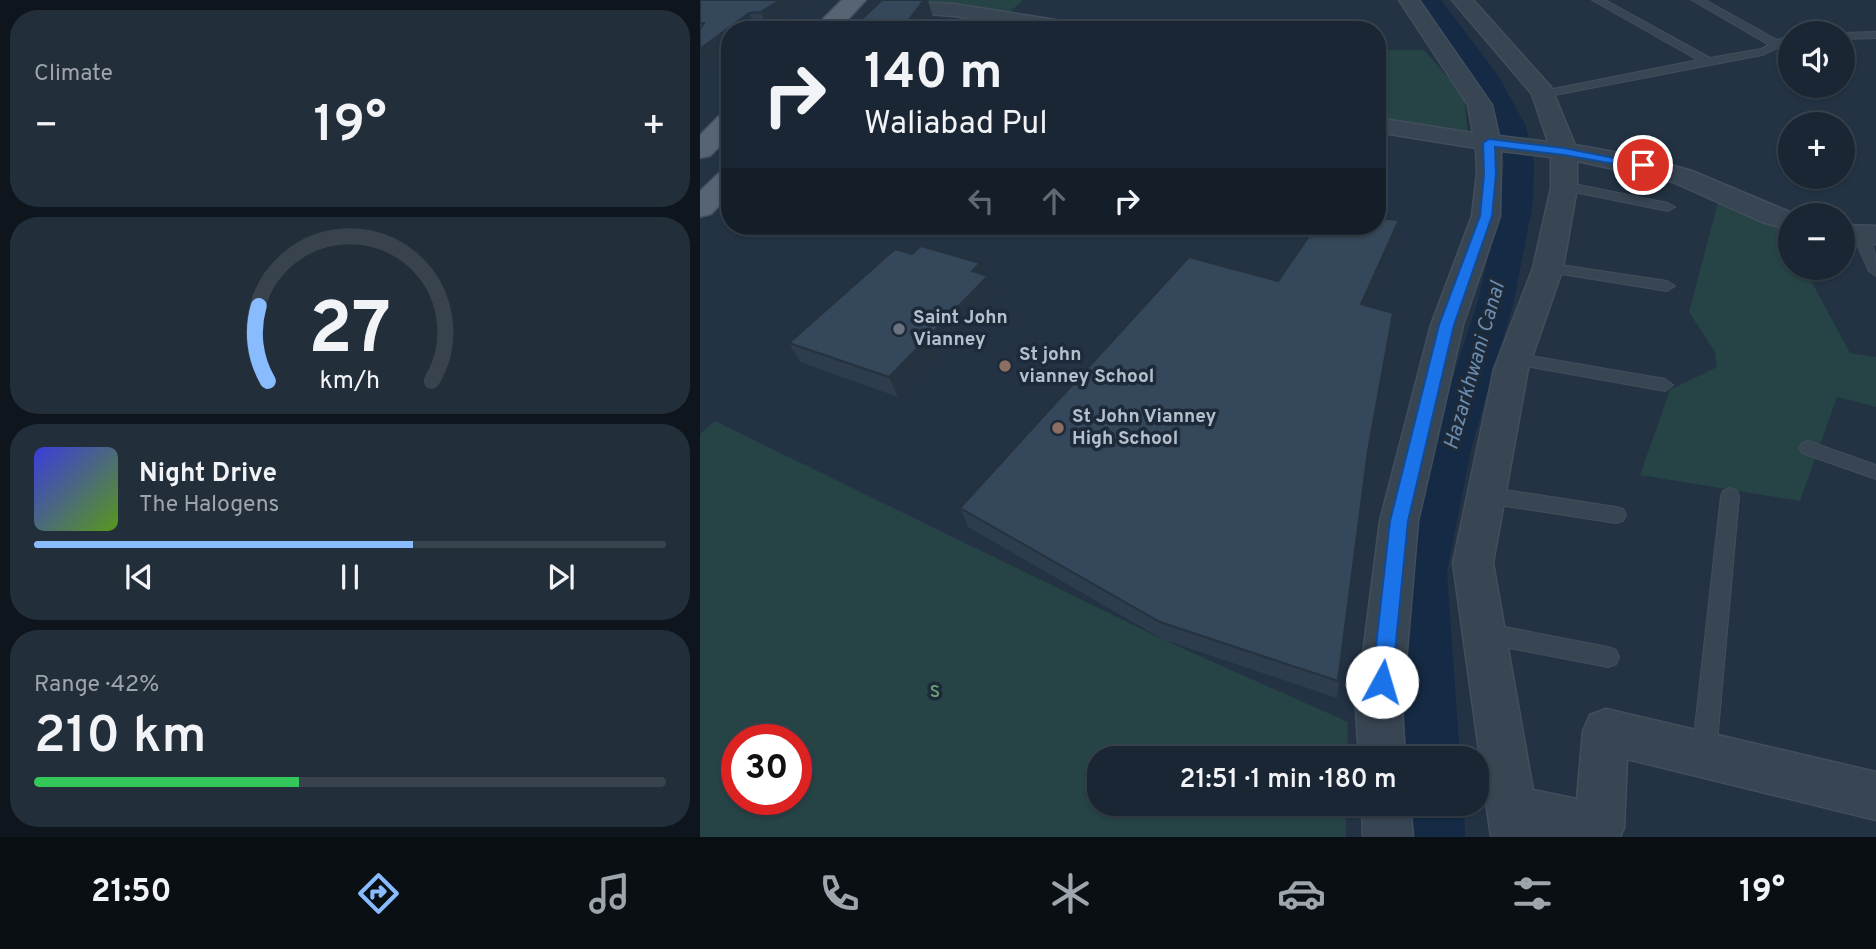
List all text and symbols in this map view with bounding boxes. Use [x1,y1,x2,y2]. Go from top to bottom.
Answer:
map controls [1778,21,1855,280]
button: sound [1778,21,1855,98]
text: 140 m [864,44,1003,106]
icon: right [749,49,840,140]
text: Climate [34,60,113,89]
text: 19° [313,94,387,160]
text: − [34,103,59,152]
text: + [641,103,666,152]
text: Waliabad Pul [864,105,1048,145]
button: + [1778,112,1855,189]
pin [1613,135,1673,195]
icon: arrive [1624,146,1662,184]
icon: left [962,182,1000,220]
icon: ahead [1035,182,1073,220]
icon: right [1108,182,1146,220]
button: − [1778,203,1855,280]
water label: Hazarkhwani Canal [1438,278,1512,453]
text: 27 [309,288,391,380]
place label: Saint John Vianney [913,306,1008,352]
marker: Saint John Vianney [891,321,907,337]
place label: St john vianney School [1019,343,1154,389]
marker: St john vianney School [997,358,1013,374]
text: km/h [320,366,380,398]
place label: St John Vianney High School [1072,405,1217,451]
marker: St John Vianney High School [1050,420,1066,436]
text: Night Drive [139,458,277,491]
text: The Halogens [139,491,279,520]
icon: previous [120,558,158,596]
icon: pause [331,558,369,596]
icon: next [542,558,580,596]
position arrow [1345,645,1419,719]
text: Range · 42% [34,671,159,700]
park label: s [930,677,940,706]
text: 210 km [34,705,207,771]
speed limit sign: 30 [721,724,812,815]
text: 21:51 · 1 min · 180 m [1180,764,1396,797]
icon: directions [354,869,403,918]
icon: music [585,869,634,918]
icon: phone [815,869,864,918]
icon: climate [1046,869,1095,918]
icon: car [1277,869,1326,918]
icon: filters [1508,869,1557,918]
text: 21:50 [91,873,172,913]
text: 19° [1739,873,1785,913]

